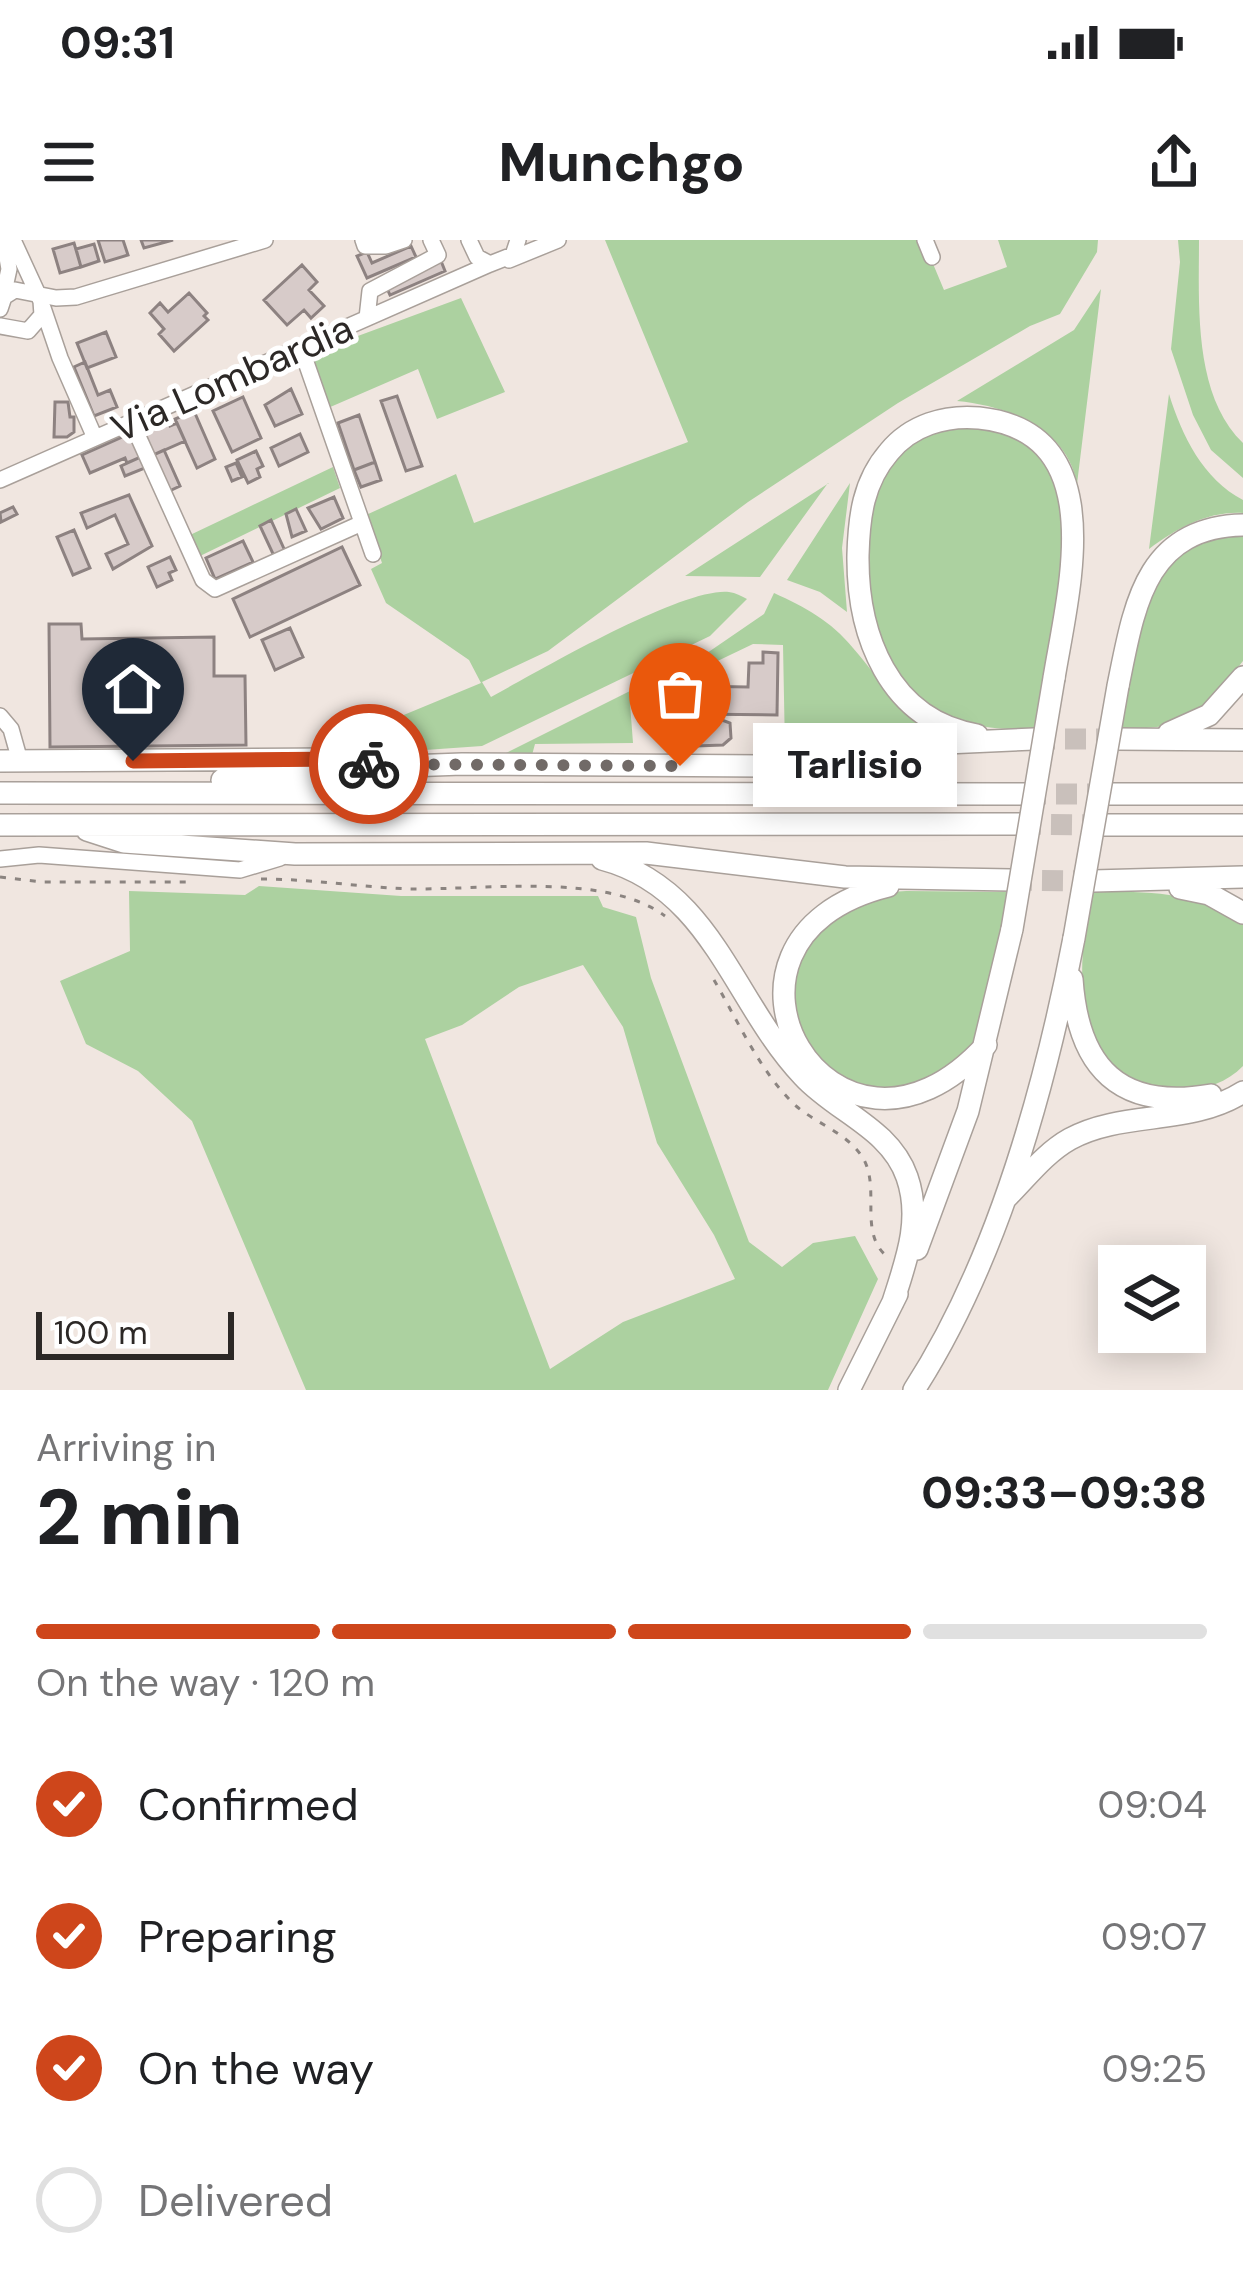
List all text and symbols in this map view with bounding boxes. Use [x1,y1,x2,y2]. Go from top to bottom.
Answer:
text: 09:31 [60,13,175,72]
text: Munchgo [498,127,745,198]
icon: menu [36,129,102,195]
icon: share [1141,129,1207,195]
street label: Via Lombardia [103,302,361,454]
pin [82,638,184,761]
pin [629,643,731,766]
icon: home [100,656,166,722]
icon: bag [647,661,713,727]
courier [309,704,429,824]
callout: Tarlisio [752,724,956,808]
icon: bike [336,731,402,797]
text: Tarlisio [787,739,923,790]
map controls [1098,1245,1206,1353]
button: layers [1098,1245,1206,1353]
scale bar [36,1306,234,1359]
text: 100 m [54,1311,148,1354]
text: Arriving in [36,1422,216,1473]
text: 09:33–09:38 [921,1463,1207,1522]
text: 2 min [36,1467,243,1568]
text: On the way · 120 m [36,1657,375,1708]
icon: check [36,1771,102,1837]
text: Confirmed [138,1775,359,1834]
text: 09:04 [1098,1779,1207,1830]
icon: check [36,1903,102,1969]
text: Preparing [138,1907,337,1966]
text: 09:07 [1101,1911,1207,1962]
icon: check [36,2035,102,2101]
text: On the way [138,2039,374,2098]
text: 09:25 [1102,2043,1207,2094]
text: Delivered [138,2171,333,2230]

